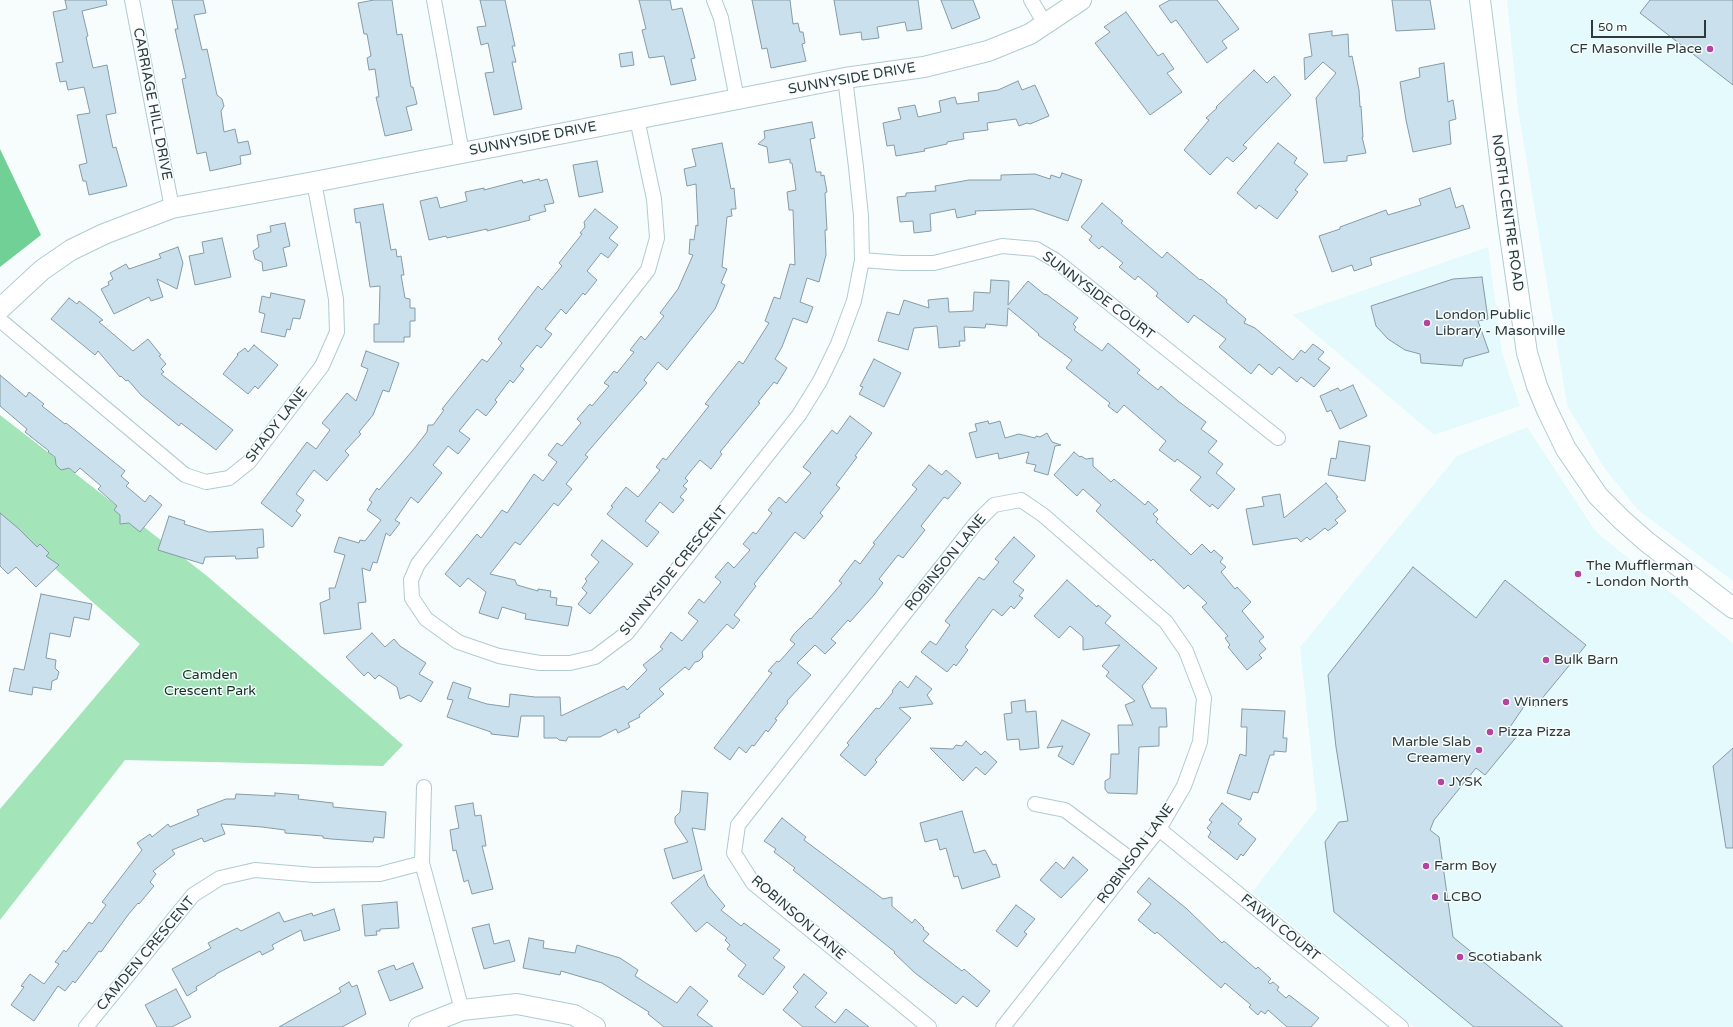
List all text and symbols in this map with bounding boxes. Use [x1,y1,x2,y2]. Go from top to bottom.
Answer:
scale bar [1593,12,1708,38]
text: 50 m [1598,20,1627,34]
street label: CARRIAGE HILL DRIVE [129,26,175,182]
place label: CF Masonville Place [1570,41,1702,57]
marker: CF Masonville Place [1705,44,1715,54]
street label: SUNNYSIDE DRIVE [787,59,917,99]
street label: SUNNYSIDE DRIVE [468,118,598,160]
street label: NORTH CENTRE ROAD [1488,133,1526,293]
street label: SUNNYSIDE COURT [1039,248,1157,344]
place label: London Public Library - Masonville [1435,307,1565,340]
marker: London Public Library - Masonville [1422,318,1432,328]
street label: SHADY LANE [242,384,312,466]
street label: SUNNYSIDE CRESCENT [617,503,731,639]
street label: ROBINSON LANE [902,511,990,615]
place label: The Mufflerman - London North [1586,558,1693,590]
marker: The Mufflerman - London North [1573,569,1583,579]
place label: Bulk Barn [1554,652,1618,668]
marker: Bulk Barn [1541,655,1551,665]
park label: Camden Crescent Park [164,667,256,700]
place label: Winners [1514,694,1569,710]
marker: Winners [1501,697,1511,707]
place label: Pizza Pizza [1498,724,1571,740]
marker: Pizza Pizza [1485,727,1495,737]
place label: Marble Slab Creamery [1392,734,1471,766]
marker: Marble Slab Creamery [1474,745,1484,755]
place label: JYSK [1449,774,1482,790]
marker: JYSK [1436,777,1446,787]
street label: ROBINSON LANE [1094,801,1178,907]
place label: Farm Boy [1434,858,1497,874]
marker: Farm Boy [1421,861,1431,871]
street label: ROBINSON LANE [747,872,849,964]
place label: LCBO [1443,889,1482,905]
street label: FAWN COURT [1237,891,1323,965]
marker: LCBO [1430,892,1440,902]
street label: CAMDEN CRESCENT [93,894,199,1014]
place label: Scotiabank [1468,949,1542,965]
marker: Scotiabank [1455,952,1465,962]

